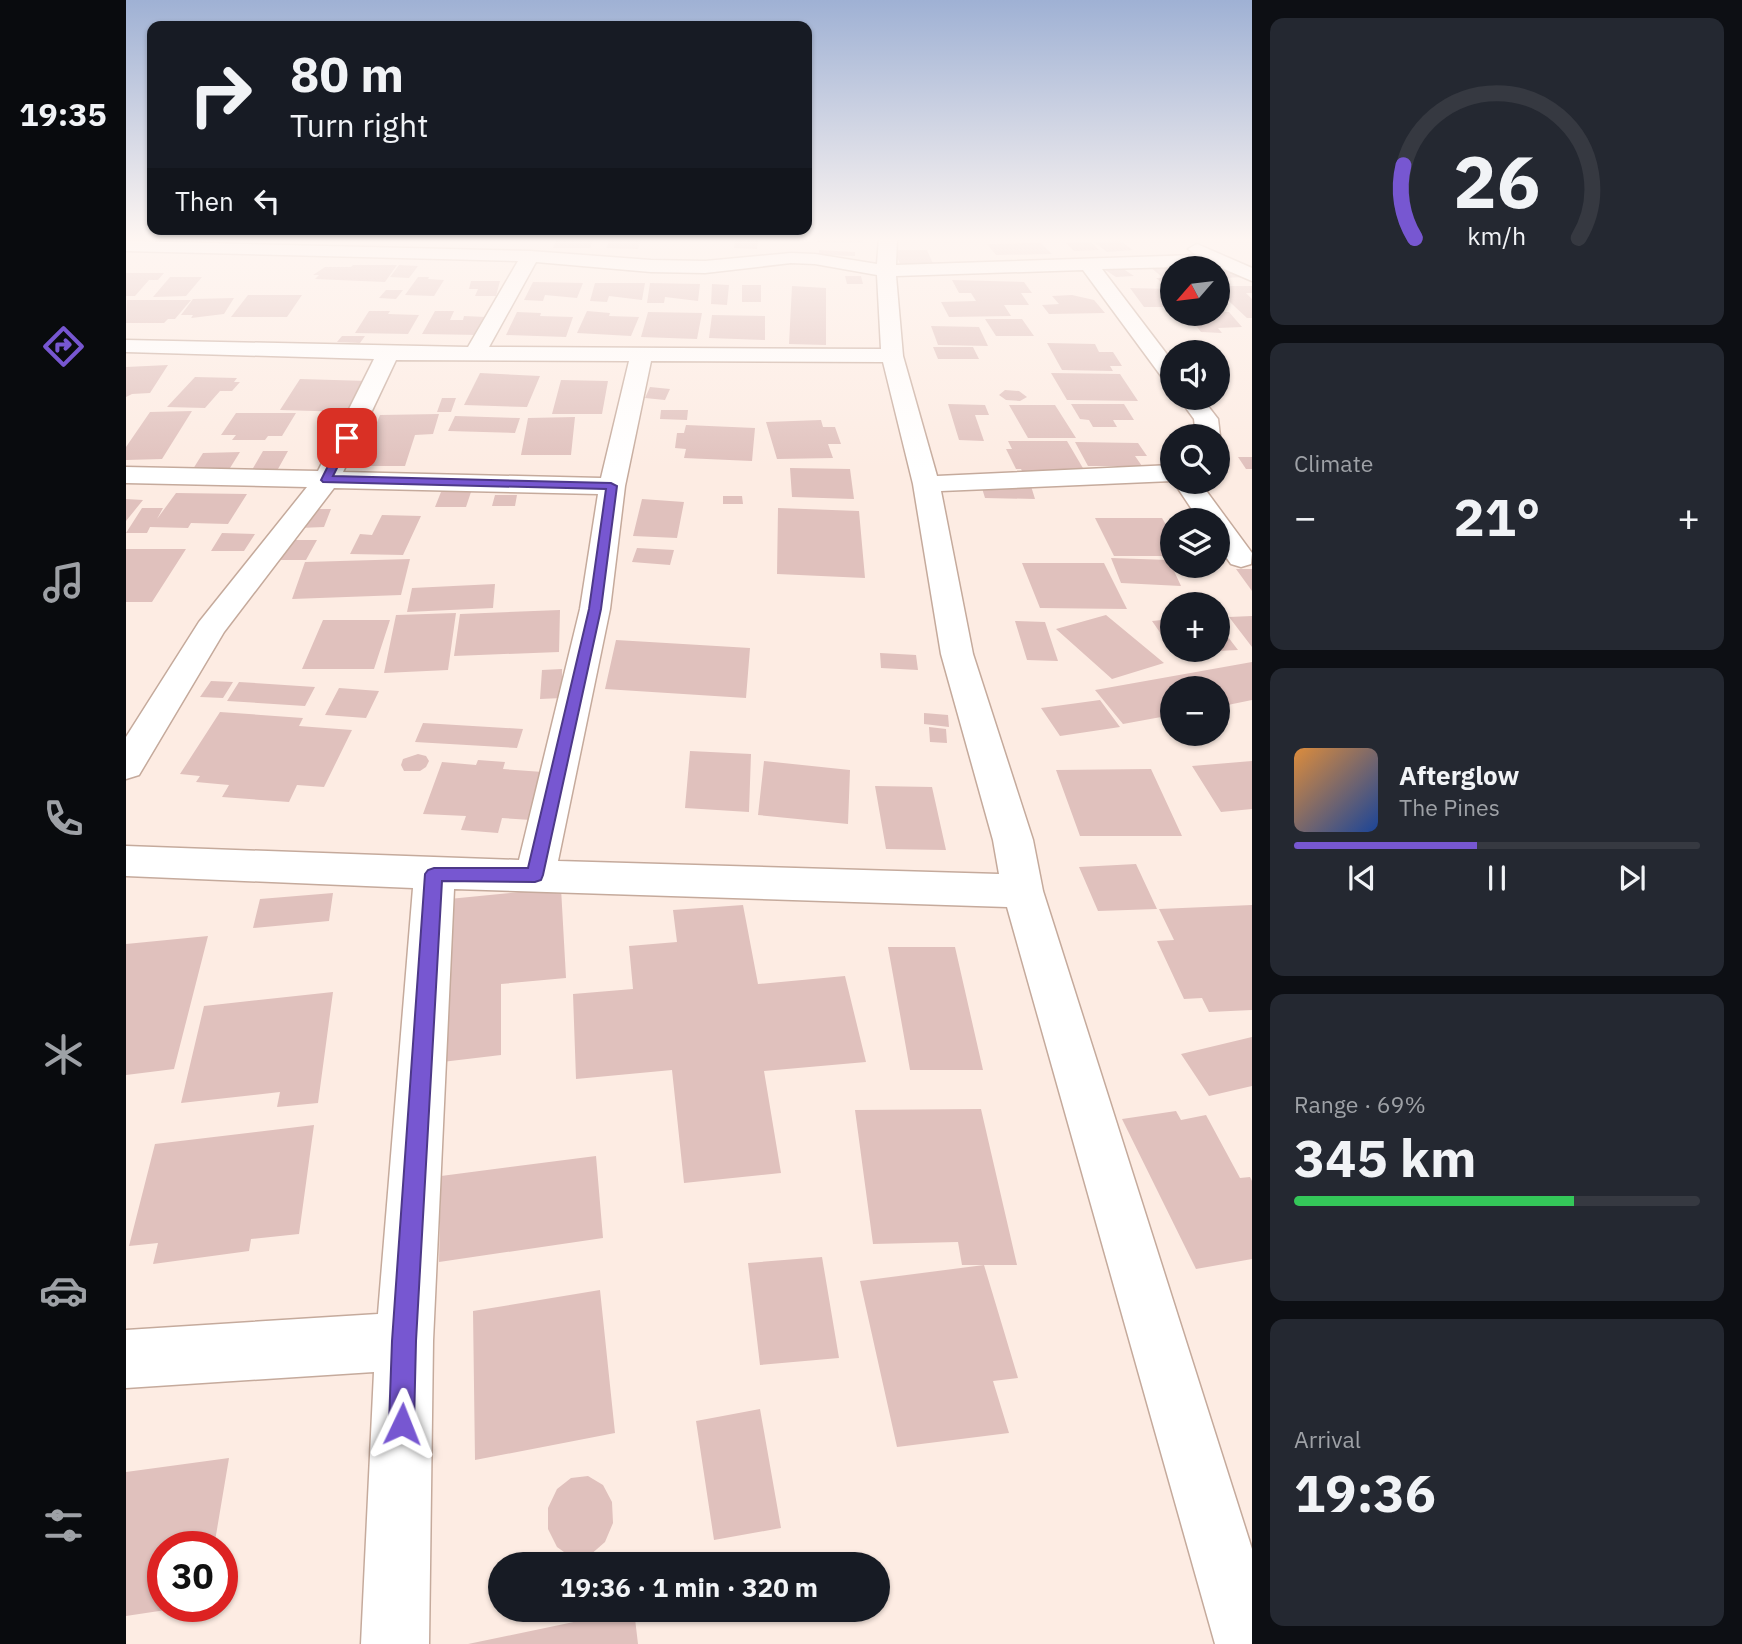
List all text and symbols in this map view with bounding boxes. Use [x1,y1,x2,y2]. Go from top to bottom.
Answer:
text: 80 m [290,42,404,105]
icon: right [175,49,266,140]
text: 19:35 [19,93,107,135]
text: Turn right [290,104,428,146]
text: 26 [1453,133,1541,228]
icon: left [248,182,286,220]
text: Then [175,184,234,218]
text: km/h [1468,218,1526,251]
north arrow [1160,256,1230,326]
map controls [1160,256,1230,746]
icon: directions [39,322,88,371]
button: sound [1160,340,1230,410]
pin [317,408,377,468]
icon: arrive [328,419,366,457]
button: search [1160,424,1230,494]
text: Climate [1294,448,1373,478]
text: 21° [1454,483,1540,550]
text: − [1294,492,1317,541]
text: + [1677,492,1700,541]
button: layers [1160,508,1230,578]
icon: music [39,558,88,607]
button: + [1160,592,1230,662]
button: − [1160,676,1230,746]
text: Afterglow [1399,758,1519,792]
text: The Pines [1399,792,1500,822]
icon: phone [39,794,88,843]
icon: previous [1343,859,1381,897]
icon: pause [1478,859,1516,897]
icon: next [1613,859,1651,897]
icon: climate [39,1030,88,1079]
text: Range · 69% [1294,1089,1426,1119]
text: 345 km [1294,1124,1476,1191]
icon: car [39,1266,88,1315]
position arrow [365,1387,439,1461]
text: Arrival [1294,1424,1361,1454]
text: 19:36 [1294,1459,1436,1526]
icon: filters [39,1501,88,1550]
speed limit sign: 30 [147,1531,238,1622]
text: 19:36 · 1 min · 320 m [560,1570,818,1604]

